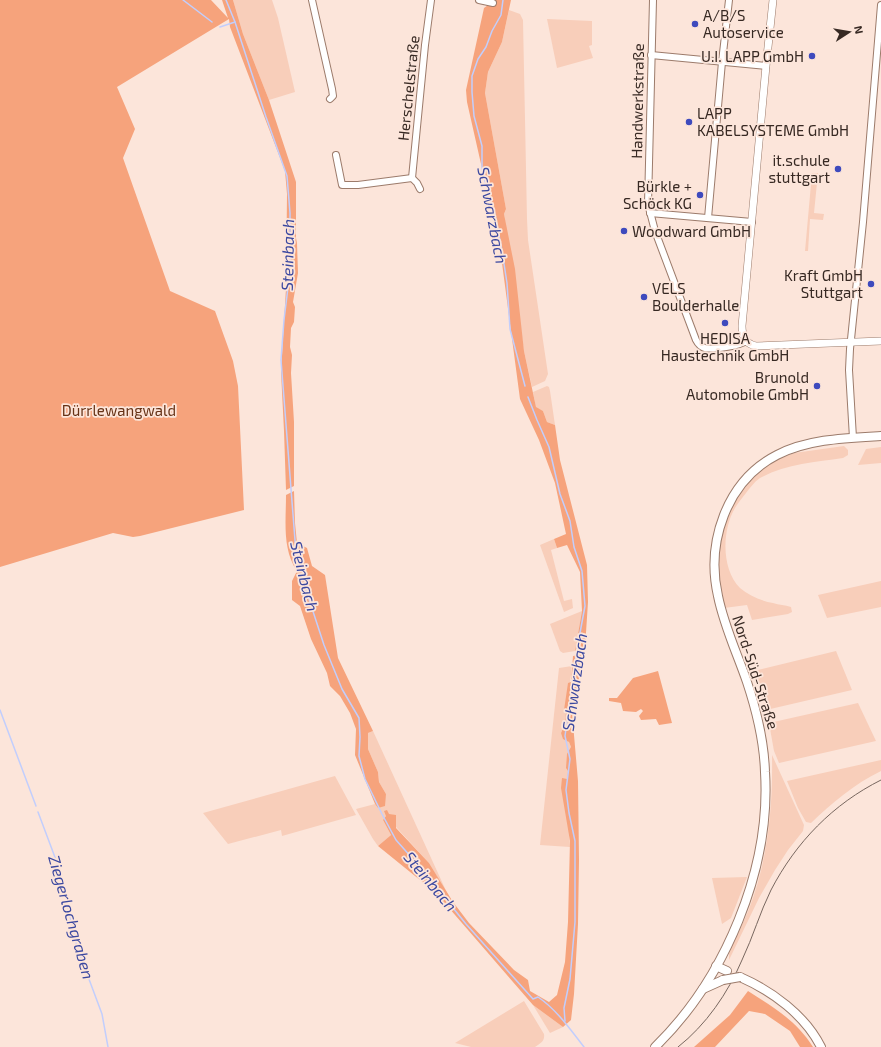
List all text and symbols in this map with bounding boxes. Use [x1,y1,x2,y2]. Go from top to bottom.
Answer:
place label: A/B/S Autoservice [703,6,784,41]
north arrow [829,12,869,52]
marker: A/B/S Autoservice [690,19,700,29]
text: N [852,25,866,35]
street label: Herschelstraße [394,34,422,142]
street label: Handwerkstraße [627,43,647,159]
place label: U.I. LAPP GmbH [701,47,804,65]
marker: U.I. LAPP GmbH [807,51,817,61]
place label: LAPP KABELSYSTEME GmbH [697,104,849,139]
marker: LAPP KABELSYSTEME GmbH [684,117,694,127]
place label: it.schule stuttgart [768,151,830,186]
marker: it.schule stuttgart [833,164,843,174]
water label: Schwarzbach [474,165,512,265]
place label: Bürkle + Schöck KG [623,177,692,212]
marker: Bürkle + Schöck KG [695,190,705,200]
water label: Steinbach [277,219,297,291]
place label: Woodward GmbH [632,222,751,240]
marker: Woodward GmbH [619,226,629,236]
place label: Kraft GmbH Stuttgart [784,266,863,301]
place label: VELS Boulderhalle [652,279,739,314]
marker: Kraft GmbH Stuttgart [866,279,876,289]
marker: VELS Boulderhalle [639,292,649,302]
marker: HEDISA Haustechnik GmbH [720,318,730,328]
place label: HEDISA Haustechnik GmbH [661,329,789,364]
place label: Brunold Automobile GmbH [686,368,809,403]
marker: Brunold Automobile GmbH [812,381,822,391]
park label: Dürrlewangwald [62,401,176,419]
water label: Steinbach [287,539,323,613]
street label: Nord-Süd-Straße [729,613,783,731]
water label: Schwarzbach [558,632,590,732]
water label: Steinbach [401,847,461,915]
water label: Ziegerlochgraben [45,853,99,981]

